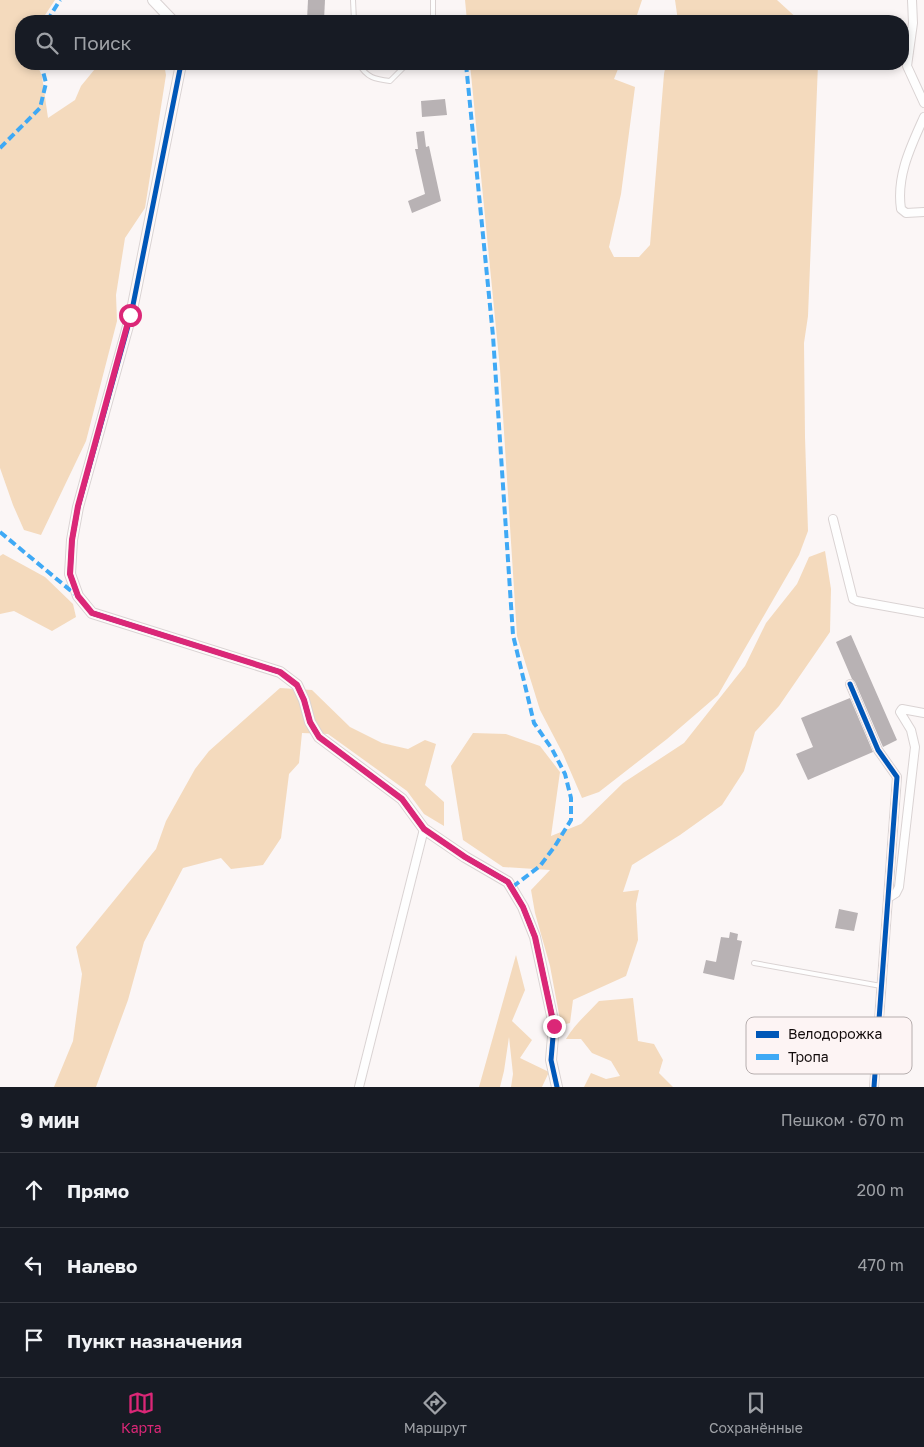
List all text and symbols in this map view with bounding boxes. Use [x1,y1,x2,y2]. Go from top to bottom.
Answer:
search box [15,15,909,70]
icon: search [33,29,61,57]
text: Поиск [73,31,132,54]
route start [119,304,142,327]
route end [543,1015,566,1038]
legend [746,1017,912,1074]
text: Велодорожка [788,1025,882,1042]
text: Тропа [788,1048,829,1065]
text: 9 мин [20,1107,79,1133]
text: Пешком · 670 m [781,1110,904,1130]
icon: ahead [20,1176,48,1204]
text: Прямо [67,1179,129,1202]
text: 200 m [857,1180,904,1200]
icon: left [20,1251,48,1279]
text: Налево [67,1254,137,1277]
text: 470 m [858,1255,904,1275]
icon: arrive [20,1326,48,1354]
text: Пункт назначения [67,1329,242,1352]
tab: Карта [121,1389,162,1436]
tab: Маршрут [404,1389,467,1436]
tab: Сохранённые [709,1389,803,1436]

